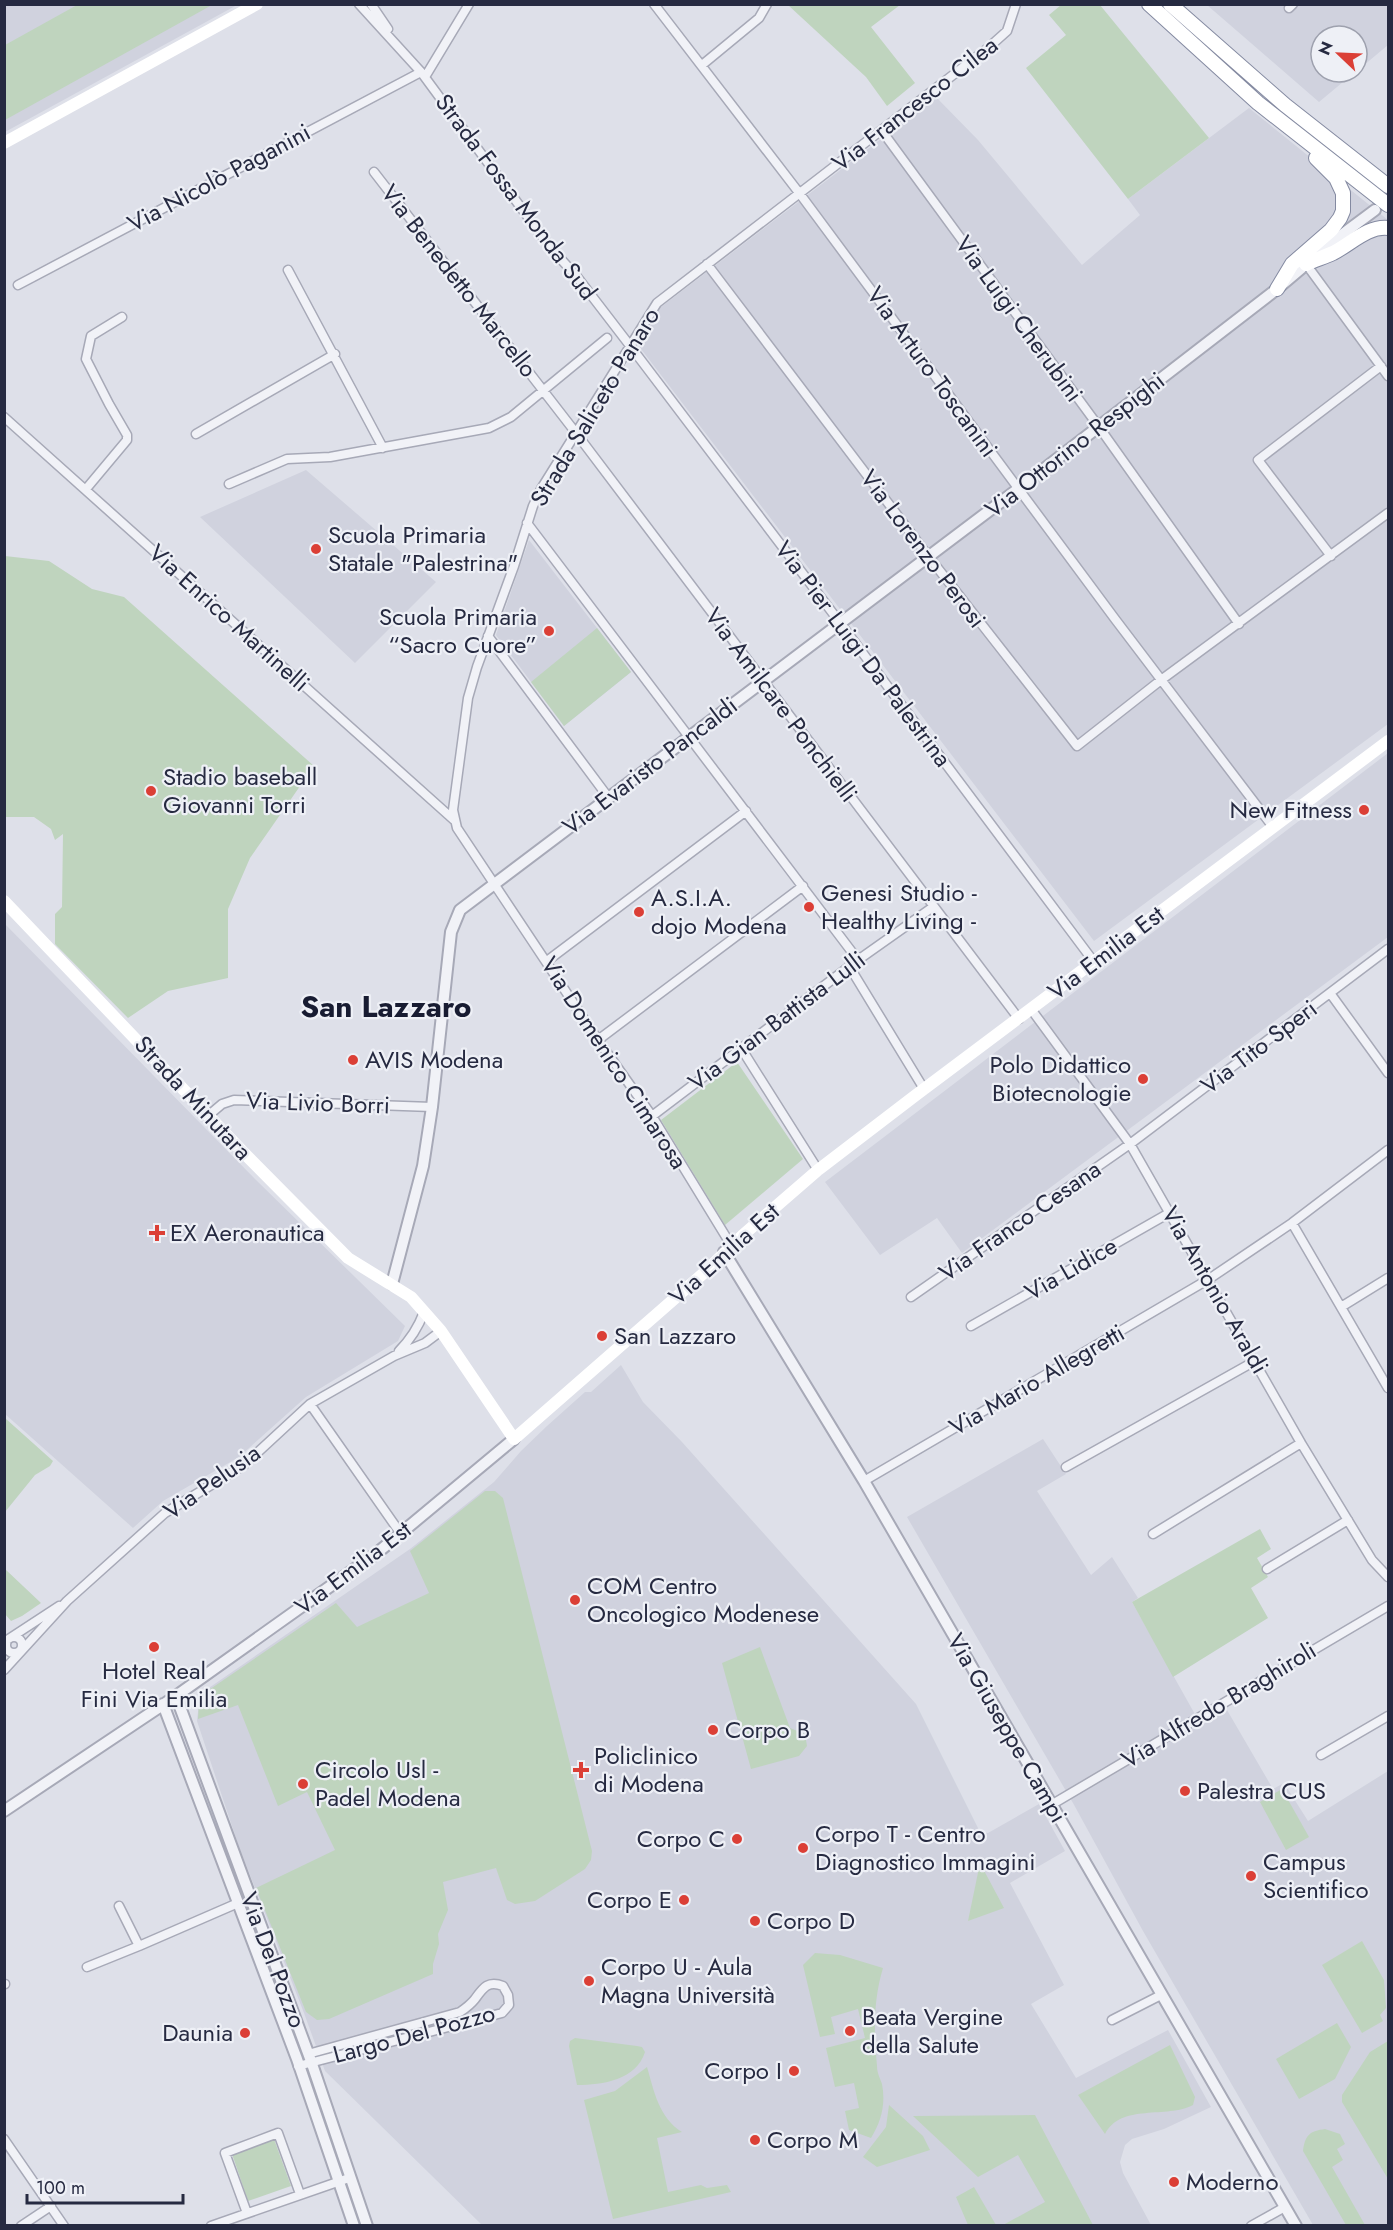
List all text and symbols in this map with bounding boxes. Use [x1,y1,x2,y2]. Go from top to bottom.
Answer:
north arrow [1309,24,1369,84]
street label: Via Francesco Cilea [824,28,1005,180]
text: N [1313,38,1339,59]
street label: Strada Fossa Monda Sud [427,86,606,307]
street label: Via Nicolò Paganini [121,114,317,241]
street label: Via Benedetto Marcello [373,177,546,385]
street label: Via Luigi Cherubini [947,228,1092,409]
street label: Via Arturo Toscanini [858,279,1006,464]
street label: Strada Saliceto Panaro [521,301,668,513]
street label: Via Ottorino Respighi [977,363,1172,526]
street label: Via Lorenzo Perosi [852,462,995,635]
place label: Scuola Primaria Statale "Palestrina" [328,517,518,580]
street label: Via Pier Luigi Da Palestrina [767,533,960,774]
street label: Via Enrico Martinelli [141,536,318,700]
marker: Scuola Primaria Statale "Palestrina" [309,542,323,556]
place label: Scuola Primaria “Sacro Cuore” [379,599,537,662]
street label: Via Amilcare Ponchielli [697,600,866,809]
marker: Scuola Primaria “Sacro Cuore” [542,624,556,638]
street label: Via Evaristo Pancaldi [555,688,745,843]
place label: Stadio baseball Giovanni Torri [163,759,317,822]
marker: Stadio baseball Giovanni Torri [144,784,158,798]
place label: New Fitness [1230,792,1352,827]
marker: New Fitness [1357,803,1371,817]
place label: Genesi Studio - Healthy Living - [821,875,977,938]
place label: A.S.I.A. dojo Modena [651,880,787,943]
street label: Via Emilia Est [1040,897,1172,1008]
marker: Genesi Studio - Healthy Living - [802,900,816,914]
marker: A.S.I.A. dojo Modena [632,905,646,919]
street label: Via Gian Battista Lulli [681,942,873,1099]
street label: Via Domenico Cimarosa [532,950,696,1176]
district label: San Lazzaro [300,985,472,1028]
street label: Via Tito Speri [1193,991,1324,1102]
street label: Strada Minutara [126,1028,260,1168]
place label: AVIS Modena [365,1042,503,1077]
place label: Polo Didattico Biotecnologie [990,1047,1131,1110]
marker: AVIS Modena [346,1053,360,1067]
marker: Polo Didattico Biotecnologie [1136,1072,1150,1086]
street label: Via Livio Borri [245,1082,391,1123]
street label: Via Franco Cesana [932,1152,1108,1290]
street label: Via Emilia Est [661,1194,787,1313]
street label: Via Antonio Araldi [1153,1199,1278,1380]
place label: EX Aeronautica [170,1215,325,1250]
marker: EX Aeronautica [148,1224,166,1242]
street label: Via Lidice [1018,1228,1124,1309]
street label: Via Mario Allegretti [942,1315,1131,1444]
place label: San Lazzaro [614,1318,736,1353]
marker: San Lazzaro [595,1329,609,1343]
street label: Via Pelusia [156,1435,267,1528]
street label: Via Emilia Est [287,1512,419,1623]
place label: COM Centro Oncologico Modenese [587,1568,819,1631]
marker: COM Centro Oncologico Modenese [568,1593,582,1607]
street label: Via Giuseppe Campi [939,1626,1076,1829]
street label: Via Alfredo Braghiroli [1115,1632,1323,1777]
marker: Hotel Real Fini Via Emilia [147,1640,161,1654]
place label: Hotel Real Fini Via Emilia [81,1653,227,1716]
place label: Corpo B [725,1712,810,1747]
marker: Corpo B [706,1723,720,1737]
place label: Policlinico di Modena [594,1738,704,1801]
place label: Circolo Usl - Padel Modena [315,1752,460,1815]
marker: Policlinico di Modena [572,1761,590,1779]
place label: Palestra CUS [1197,1773,1326,1808]
marker: Circolo Usl - Padel Modena [296,1777,310,1791]
marker: Palestra CUS [1178,1784,1192,1798]
place label: Corpo T - Centro Diagnostico Immagini [815,1816,1036,1879]
place label: Corpo C [637,1821,725,1856]
marker: Corpo C [730,1832,744,1846]
marker: Corpo T - Centro Diagnostico Immagini [796,1841,810,1855]
place label: Campus Scientifico [1263,1844,1369,1907]
marker: Campus Scientifico [1244,1869,1258,1883]
place label: Corpo E [587,1882,672,1917]
street label: Via Del Pozzo [232,1887,315,2033]
marker: Corpo E [677,1893,691,1907]
place label: Corpo D [767,1903,855,1938]
marker: Corpo D [748,1914,762,1928]
place label: Corpo U - Aula Magna Università [601,1949,775,2012]
marker: Corpo U - Aula Magna Università [582,1974,596,1988]
street label: Largo Del Pozzo [329,1995,499,2072]
place label: Beata Vergine della Salute [862,1999,1003,2062]
place label: Daunia [162,2015,233,2050]
marker: Beata Vergine della Salute [843,2024,857,2038]
marker: Daunia [238,2026,252,2040]
place label: Corpo I [704,2053,782,2088]
marker: Corpo I [787,2064,801,2078]
place label: Corpo M [767,2122,858,2157]
marker: Corpo M [748,2133,762,2147]
place label: Moderno [1186,2164,1279,2199]
scale bar [27,2167,183,2205]
text: 100 m [36,2175,85,2201]
marker: Moderno [1167,2175,1181,2189]

